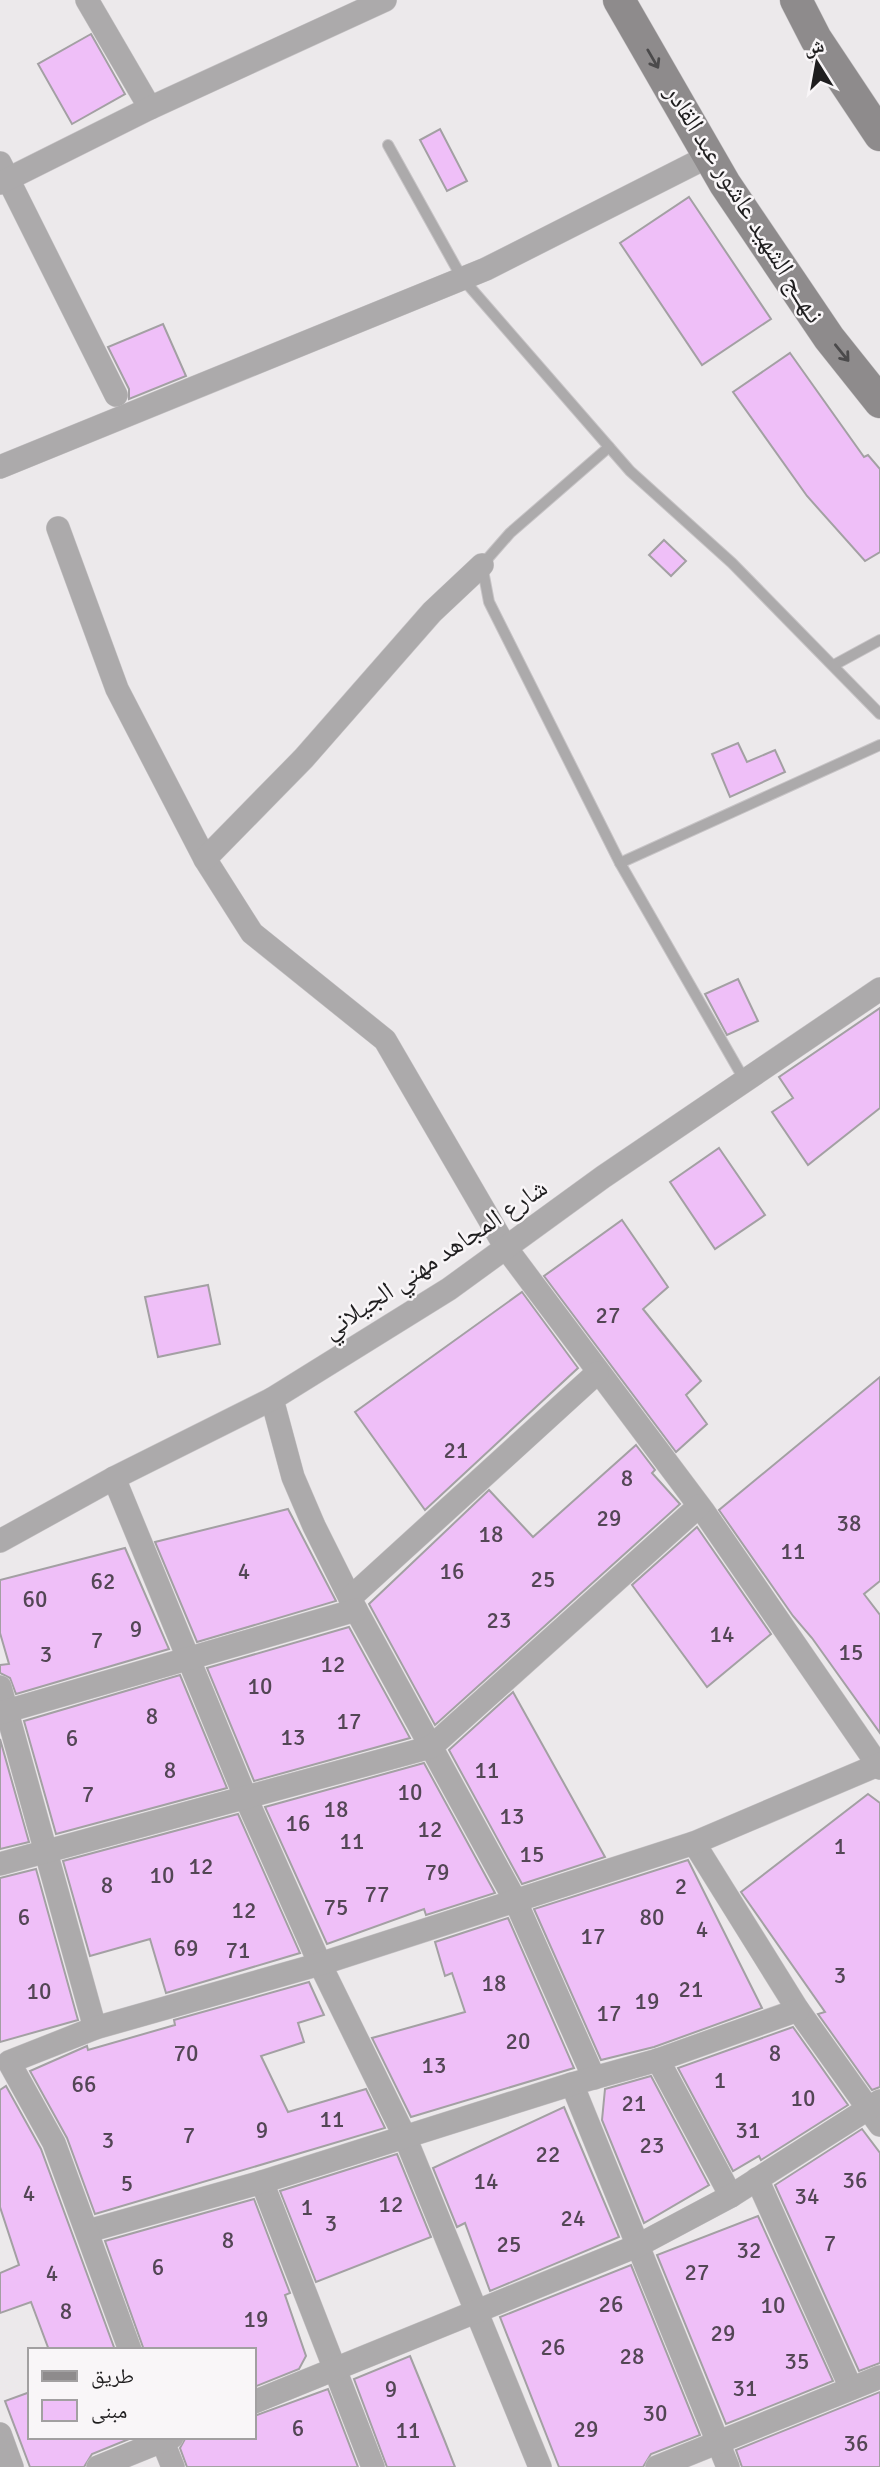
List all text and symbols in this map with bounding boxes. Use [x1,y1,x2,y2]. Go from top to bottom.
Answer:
north arrow [782,28,852,98]
text: ش [802,34,826,61]
one-way arrow [647,48,660,69]
street label: نـهــج الشهيد عاشور عبد القادر [657,78,831,329]
one-way arrow [834,344,849,362]
street label: شارع المجاهد مهني الجيلاني [316,1172,556,1349]
house number: 27 [596,1301,620,1330]
house number: 21 [444,1436,468,1465]
house number: 8 [621,1464,633,1493]
house number: 29 [597,1504,621,1533]
house number: 38 [837,1509,861,1538]
house number: 18 [479,1520,503,1549]
house number: 11 [781,1537,805,1566]
house number: 4 [238,1557,250,1586]
house number: 16 [440,1557,464,1586]
house number: 25 [531,1565,555,1594]
house number: 62 [91,1567,115,1596]
house number: 60 [23,1585,47,1614]
house number: 23 [487,1606,511,1635]
house number: 9 [130,1615,142,1644]
house number: 14 [710,1620,734,1649]
house number: 7 [91,1626,103,1655]
house number: 15 [839,1638,863,1667]
house number: 3 [40,1640,52,1669]
house number: 12 [321,1650,345,1679]
house number: 10 [248,1672,272,1701]
house number: 8 [146,1702,158,1731]
house number: 17 [337,1707,361,1736]
house number: 13 [281,1723,305,1752]
house number: 6 [66,1724,78,1753]
house number: 8 [164,1756,176,1785]
house number: 11 [475,1756,499,1785]
house number: 10 [398,1778,422,1807]
house number: 7 [82,1780,94,1809]
house number: 18 [324,1795,348,1824]
house number: 13 [500,1802,524,1831]
house number: 16 [286,1809,310,1838]
house number: 12 [418,1815,442,1844]
house number: 11 [340,1827,364,1856]
house number: 1 [834,1832,846,1861]
house number: 15 [520,1840,544,1869]
house number: 12 [189,1852,213,1881]
house number: 79 [425,1858,449,1887]
house number: 10 [150,1861,174,1890]
house number: 8 [101,1871,113,1900]
house number: 2 [675,1872,687,1901]
house number: 77 [365,1880,389,1909]
house number: 75 [324,1893,348,1922]
house number: 12 [232,1896,256,1925]
house number: 6 [18,1903,30,1932]
house number: 80 [640,1903,664,1932]
house number: 4 [696,1915,708,1944]
house number: 17 [581,1922,605,1951]
house number: 69 [174,1934,198,1963]
house number: 71 [226,1936,250,1965]
house number: 3 [834,1961,846,1990]
house number: 18 [482,1969,506,1998]
house number: 21 [679,1975,703,2004]
house number: 10 [27,1977,51,2006]
house number: 19 [635,1987,659,2016]
house number: 17 [597,1999,621,2028]
house number: 20 [506,2027,530,2056]
house number: 70 [174,2039,198,2068]
house number: 8 [769,2039,781,2068]
house number: 13 [422,2051,446,2080]
house number: 1 [714,2066,726,2095]
house number: 66 [72,2070,96,2099]
house number: 10 [791,2084,815,2113]
house number: 21 [622,2089,646,2118]
house number: 11 [320,2105,344,2134]
house number: 9 [256,2116,268,2145]
house number: 31 [736,2116,760,2145]
house number: 7 [183,2121,195,2150]
house number: 3 [102,2126,114,2155]
house number: 23 [640,2131,664,2160]
house number: 22 [536,2140,560,2169]
house number: 36 [843,2166,867,2195]
house number: 14 [474,2167,498,2196]
house number: 5 [121,2169,133,2198]
house number: 4 [23,2179,35,2208]
house number: 34 [795,2182,819,2211]
house number: 12 [379,2190,403,2219]
house number: 1 [301,2193,313,2222]
house number: 24 [561,2204,585,2233]
house number: 3 [325,2209,337,2238]
house number: 8 [222,2226,234,2255]
house number: 7 [824,2229,836,2258]
house number: 25 [497,2230,521,2259]
house number: 32 [737,2236,761,2265]
house number: 6 [152,2253,164,2282]
house number: 27 [685,2258,709,2287]
house number: 4 [46,2259,58,2288]
house number: 26 [599,2290,623,2319]
house number: 10 [761,2291,785,2320]
house number: 8 [60,2297,72,2326]
house number: 19 [244,2305,268,2334]
house number: 29 [711,2319,735,2348]
house number: 26 [541,2333,565,2362]
house number: 28 [620,2342,644,2371]
house number: 35 [785,2347,809,2376]
legend [28,2348,256,2439]
text: طريق [91,2363,134,2389]
house number: 31 [733,2374,757,2403]
house number: 9 [385,2375,397,2404]
text: مبنى [91,2398,127,2424]
house number: 30 [643,2399,667,2428]
house number: 6 [292,2414,304,2443]
house number: 29 [574,2415,598,2444]
house number: 11 [396,2416,420,2445]
house number: 36 [844,2429,868,2458]

